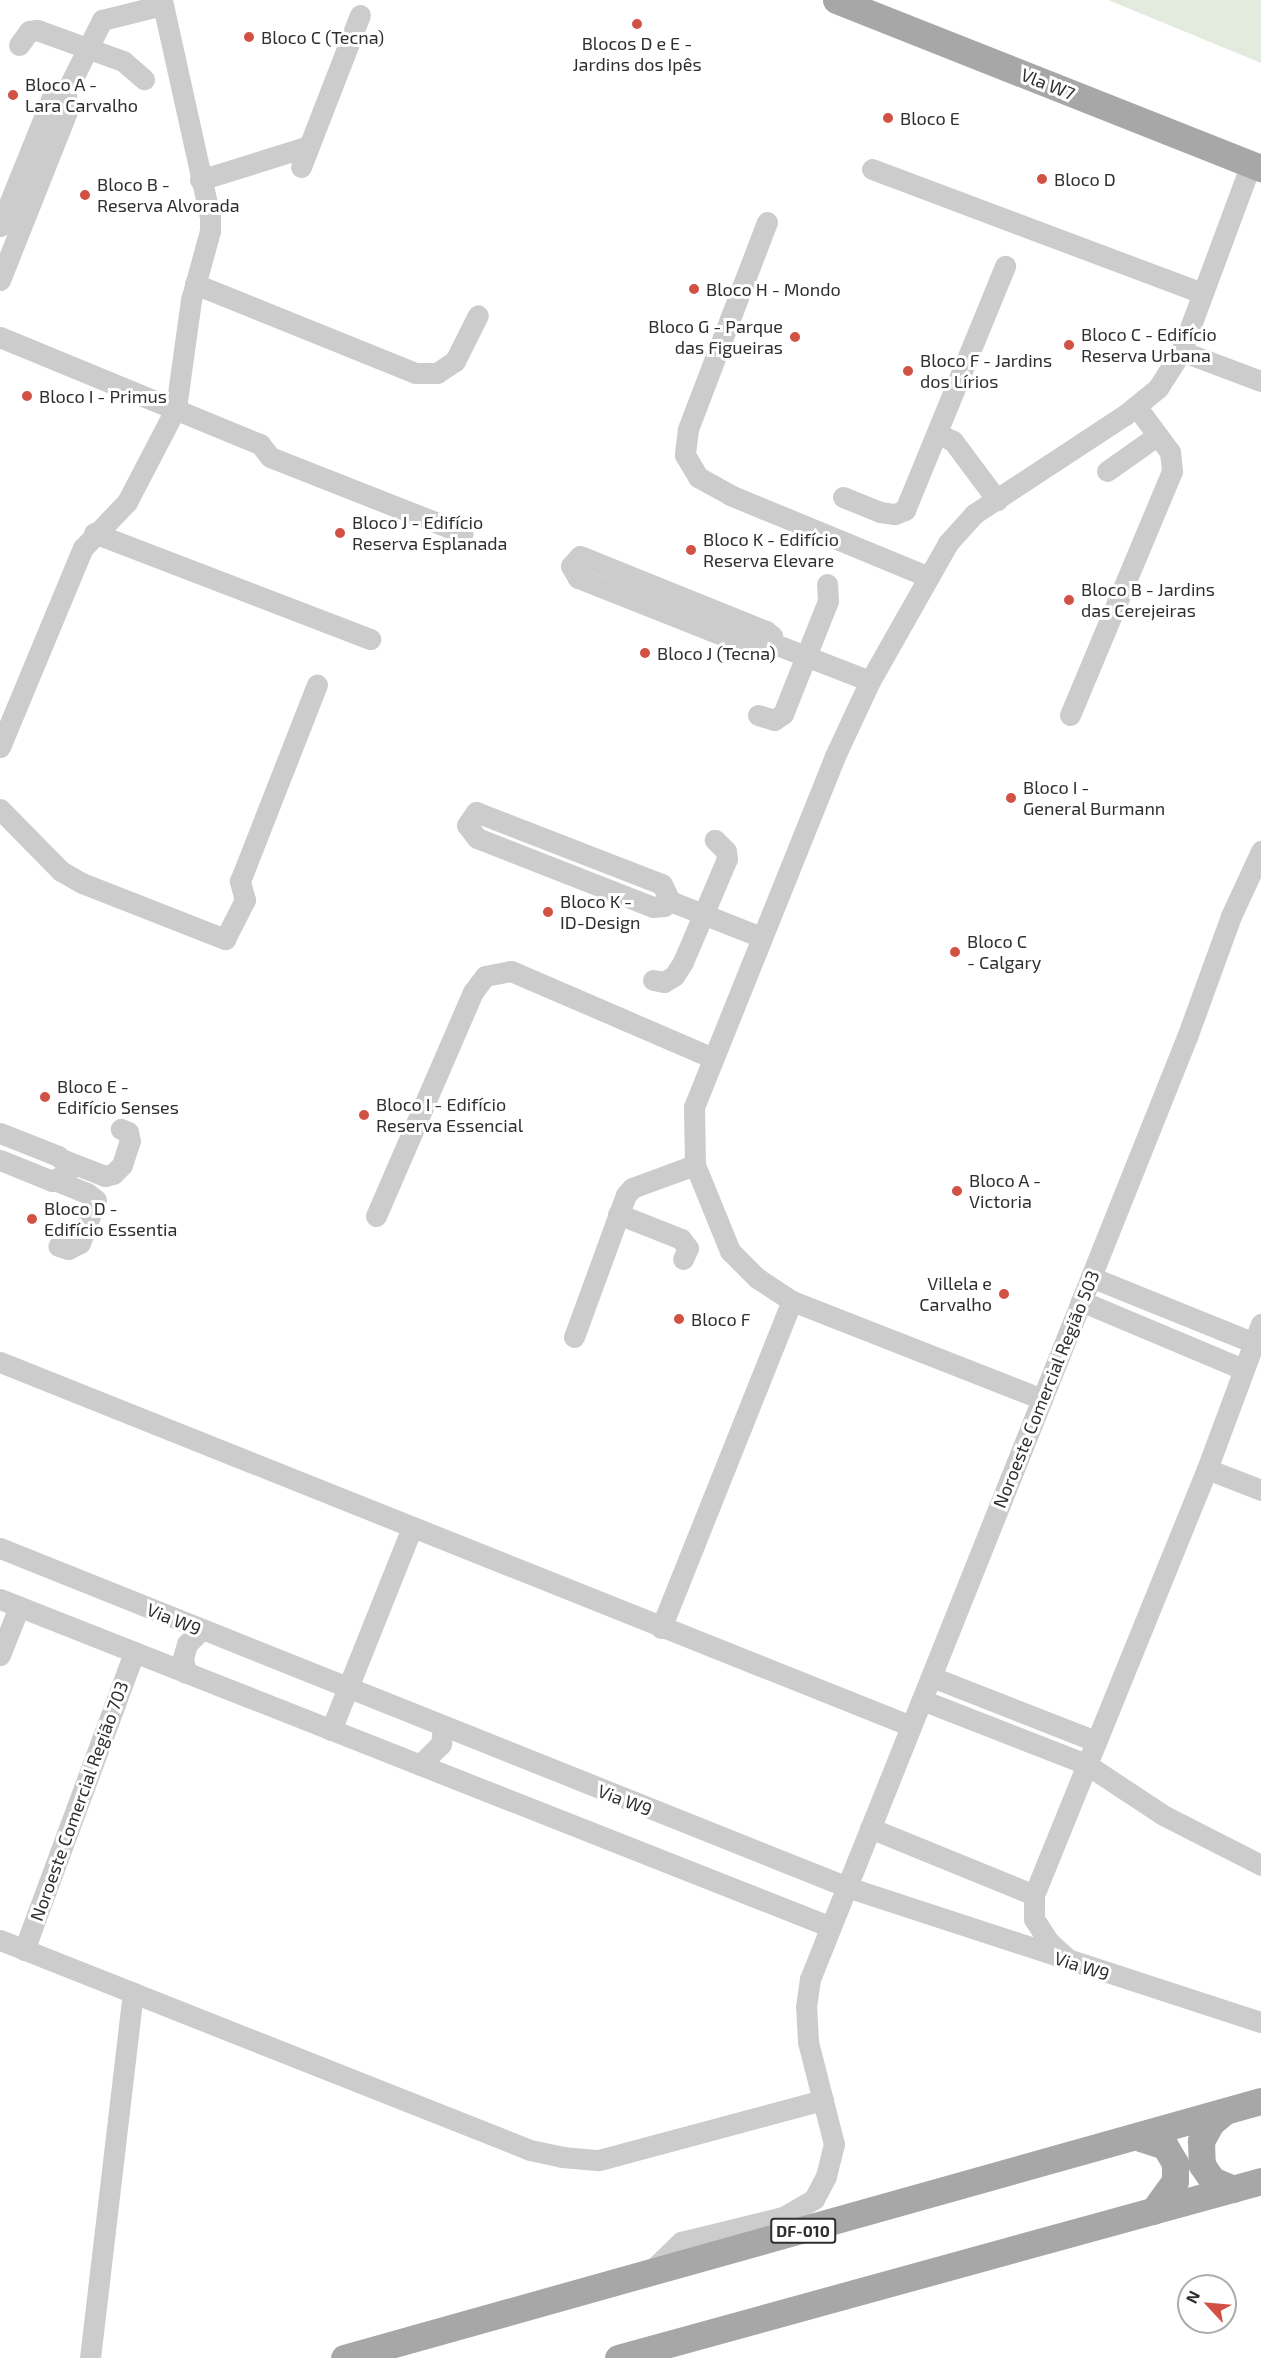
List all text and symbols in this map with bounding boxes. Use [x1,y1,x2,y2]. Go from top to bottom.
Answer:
marker: Blocos D e E - Jardins dos Ipês [630,17,644,31]
place label: Bloco C (Tecna) [261,26,384,48]
marker: Bloco C (Tecna) [242,30,256,44]
place label: Blocos D e E - Jardins dos Ipês [572,33,702,76]
street label: Vla W7 [1018,63,1078,105]
place label: Bloco A - Lara Carvalho [25,74,138,116]
marker: Bloco A - Lara Carvalho [6,88,20,102]
place label: Bloco E [900,107,960,129]
marker: Bloco E [881,111,895,125]
place label: Bloco D [1054,168,1116,190]
marker: Bloco D [1035,172,1049,186]
place label: Bloco B - Reserva Alvorada [97,174,240,216]
marker: Bloco B - Reserva Alvorada [78,188,92,202]
place label: Bloco H - Mondo [706,278,841,300]
marker: Bloco H - Mondo [687,282,701,296]
place label: Bloco G - Parque das Figueiras [648,316,783,358]
place label: Bloco C - Edifício Reserva Urbana [1081,324,1217,366]
marker: Bloco G - Parque das Figueiras [788,330,802,344]
marker: Bloco C - Edifício Reserva Urbana [1062,338,1076,352]
place label: Bloco F - Jardins dos Lírios [920,350,1053,392]
marker: Bloco F - Jardins dos Lírios [901,364,915,378]
place label: Bloco I - Primus [39,385,167,407]
marker: Bloco I - Primus [20,389,34,403]
place label: Bloco J - Edifício Reserva Esplanada [352,512,508,554]
marker: Bloco J - Edifício Reserva Esplanada [333,526,347,540]
place label: Bloco K - Edifício Reserva Elevare [703,529,839,572]
marker: Bloco K - Edifício Reserva Elevare [684,543,698,557]
place label: Bloco B - Jardins das Cerejeiras [1081,579,1215,622]
marker: Bloco B - Jardins das Cerejeiras [1062,593,1076,607]
place label: Bloco J (Tecna) [657,642,776,664]
marker: Bloco J (Tecna) [638,646,652,660]
place label: Bloco I - General Burmann [1023,777,1166,820]
marker: Bloco I - General Burmann [1004,791,1018,805]
place label: Bloco K - ID-Design [560,891,640,934]
marker: Bloco K - ID-Design [541,905,555,919]
place label: Bloco C - Calgary [967,931,1041,974]
marker: Bloco C - Calgary [948,945,962,959]
place label: Bloco E - Edifício Senses [57,1076,179,1118]
marker: Bloco E - Edifício Senses [38,1090,52,1104]
place label: Bloco I - Edifício Reserva Essencial [376,1094,523,1136]
marker: Bloco I - Edifício Reserva Essencial [357,1108,371,1122]
place label: Bloco A - Victoria [969,1170,1042,1212]
marker: Bloco A - Victoria [950,1184,964,1198]
place label: Bloco D - Edifício Essentia [44,1198,177,1240]
marker: Bloco D - Edifício Essentia [25,1212,39,1226]
street label: Noroeste Comercial Região 503 [988,1267,1104,1511]
place label: Villela e Carvalho [919,1273,992,1316]
marker: Villela e Carvalho [997,1287,1011,1301]
place label: Bloco F [691,1308,750,1330]
marker: Bloco F [672,1312,686,1326]
street label: Via W9 [144,1598,204,1640]
street label: Noroeste Comercial Região 703 [25,1678,133,1924]
street label: Via W9 [595,1780,655,1820]
street label: Via W9 [1052,1947,1112,1985]
road number: DF-010 [770,2218,836,2244]
north arrow [1177,2274,1237,2334]
text: N [1181,2287,1203,2306]

